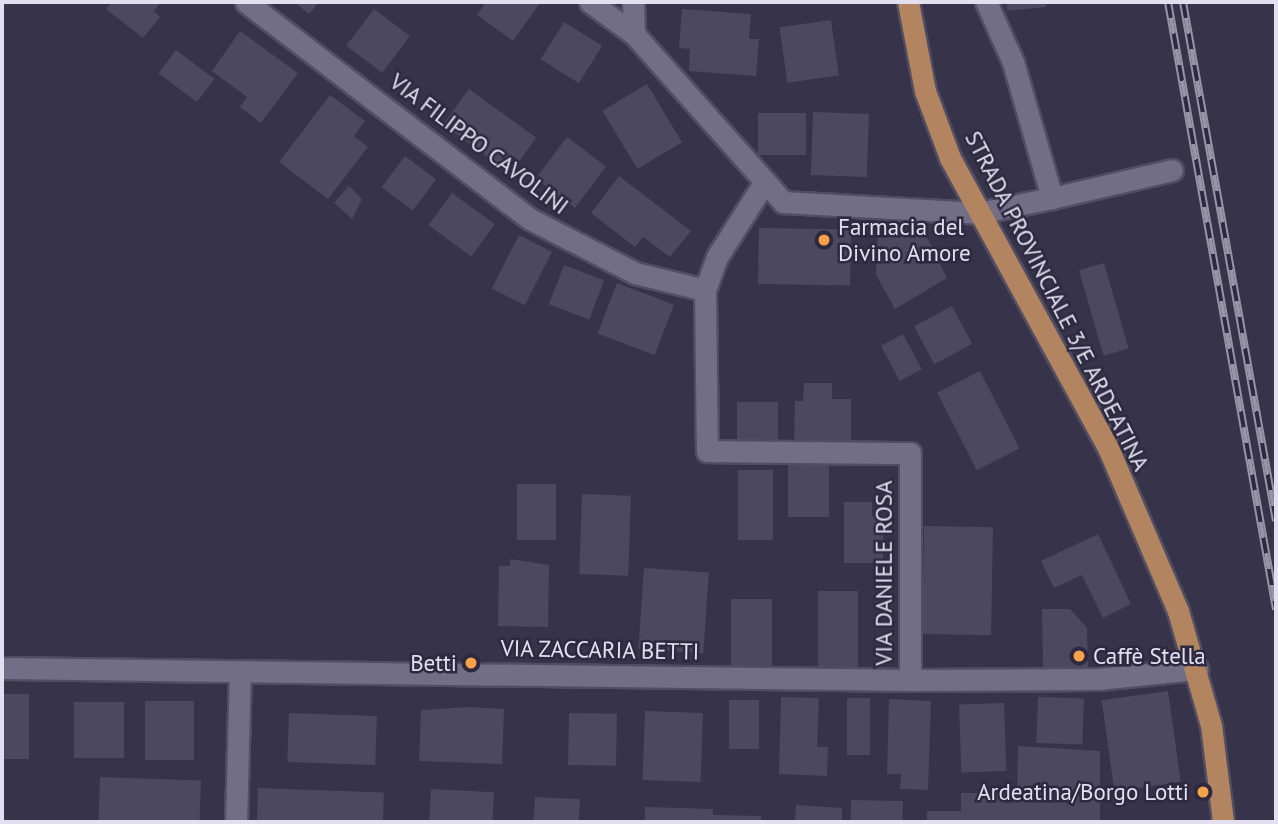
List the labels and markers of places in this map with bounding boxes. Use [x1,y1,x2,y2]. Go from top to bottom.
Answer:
place label: Farmacia del Divino Amore [838,213,971,267]
marker: Farmacia del Divino Amore [816,232,832,248]
place label: Caffè Stella [1093,642,1206,670]
marker: Caffè Stella [1071,648,1087,664]
place label: Betti [410,649,457,677]
marker: Betti [463,655,479,671]
place label: Ardeatina/Borgo Lotti [977,778,1189,806]
marker: Ardeatina/Borgo Lotti [1195,784,1211,800]

